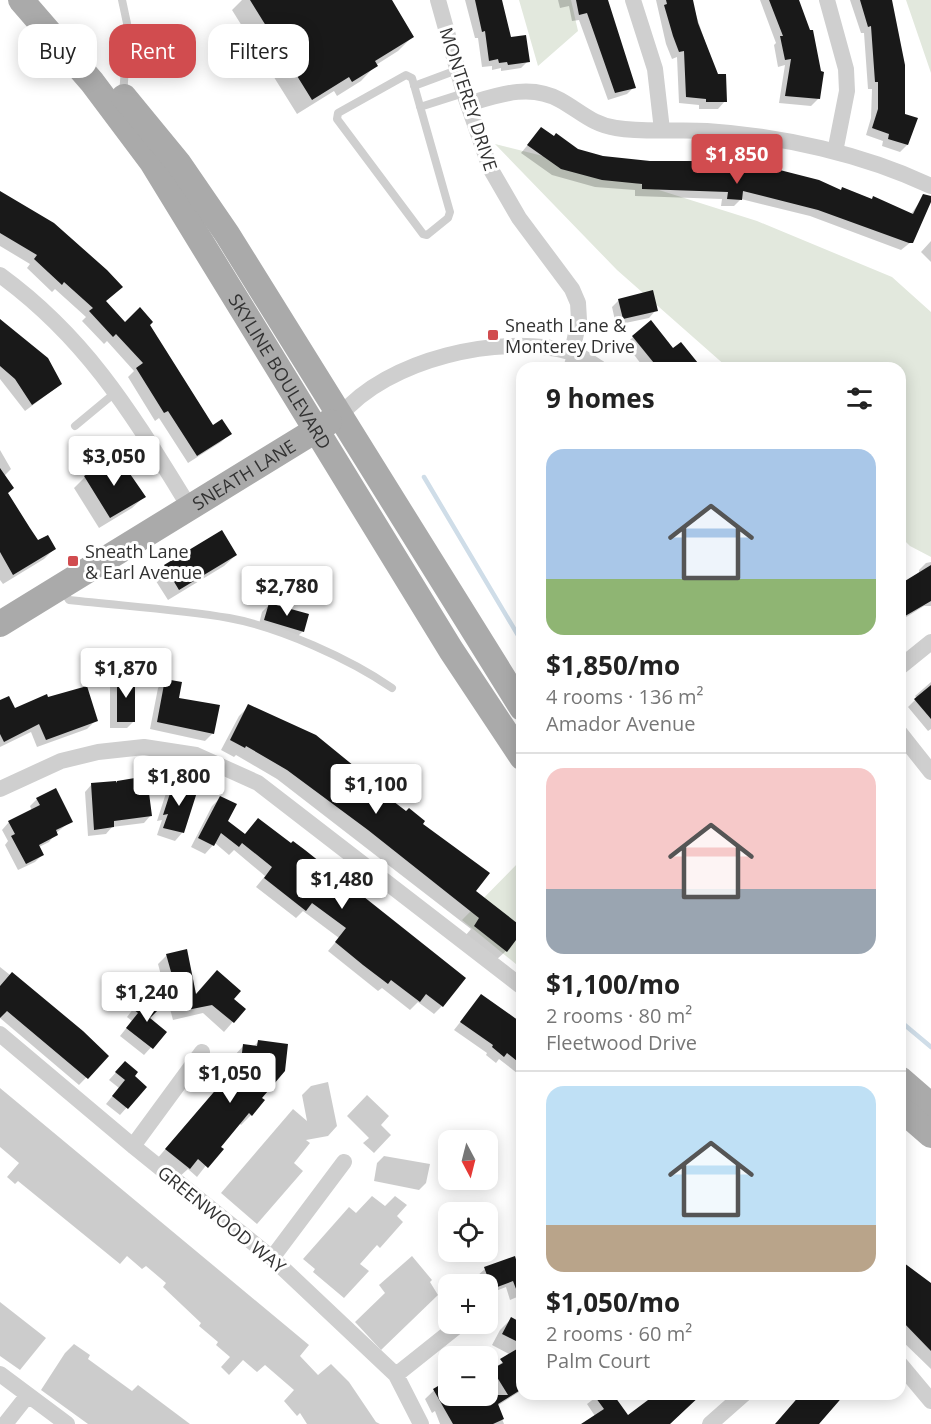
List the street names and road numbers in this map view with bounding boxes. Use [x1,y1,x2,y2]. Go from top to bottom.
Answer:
street label: MONTEREY DRIVE [434,24,504,174]
street label: SKYLINE BOULEVARD [223,289,337,454]
street label: SNEATH LANE [188,433,300,515]
street label: GREENWOOD WAY [153,1160,292,1279]

